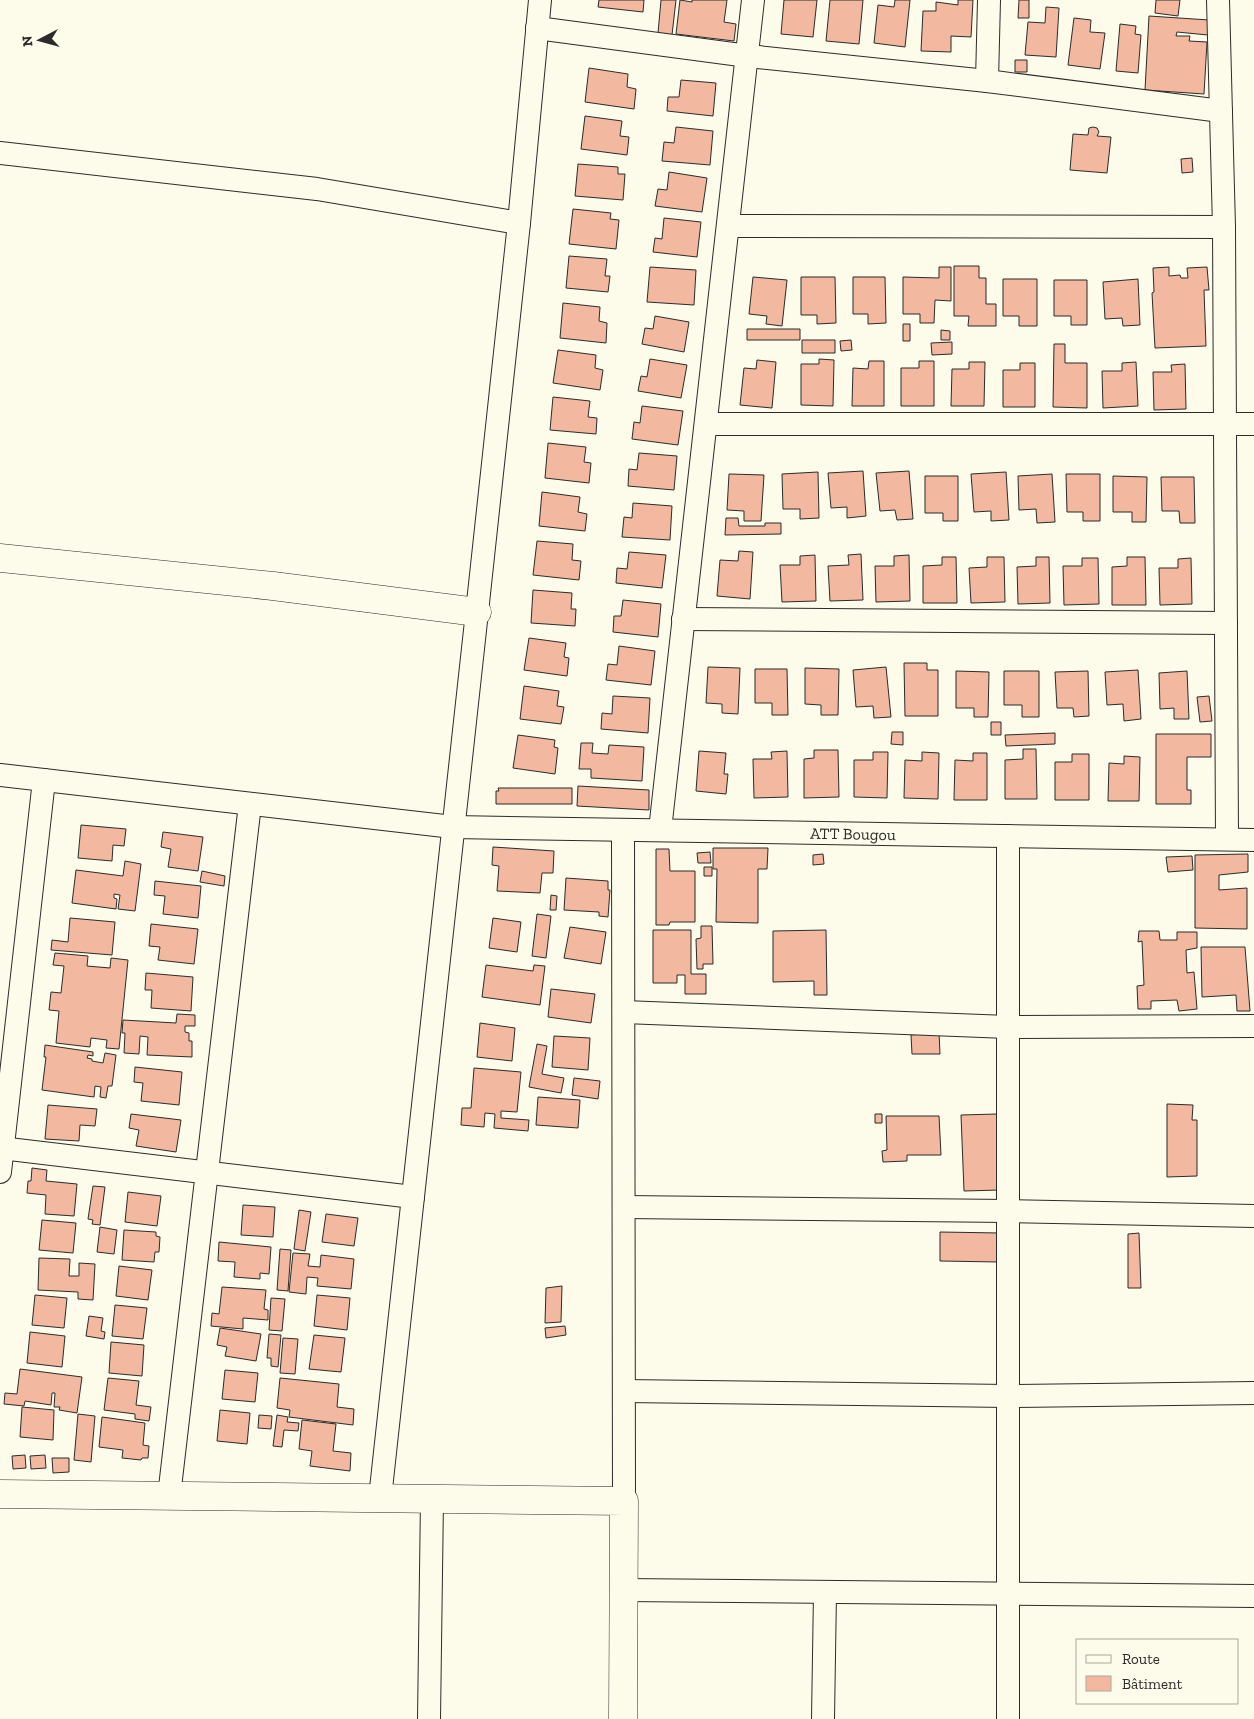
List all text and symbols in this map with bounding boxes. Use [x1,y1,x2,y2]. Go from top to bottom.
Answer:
north arrow [15,15,65,65]
text: N [19,35,37,47]
street label: ATT Bougou [810,823,896,844]
legend [1076,1639,1239,1704]
text: Route [1122,1650,1160,1668]
text: Bâtiment [1122,1675,1183,1693]

